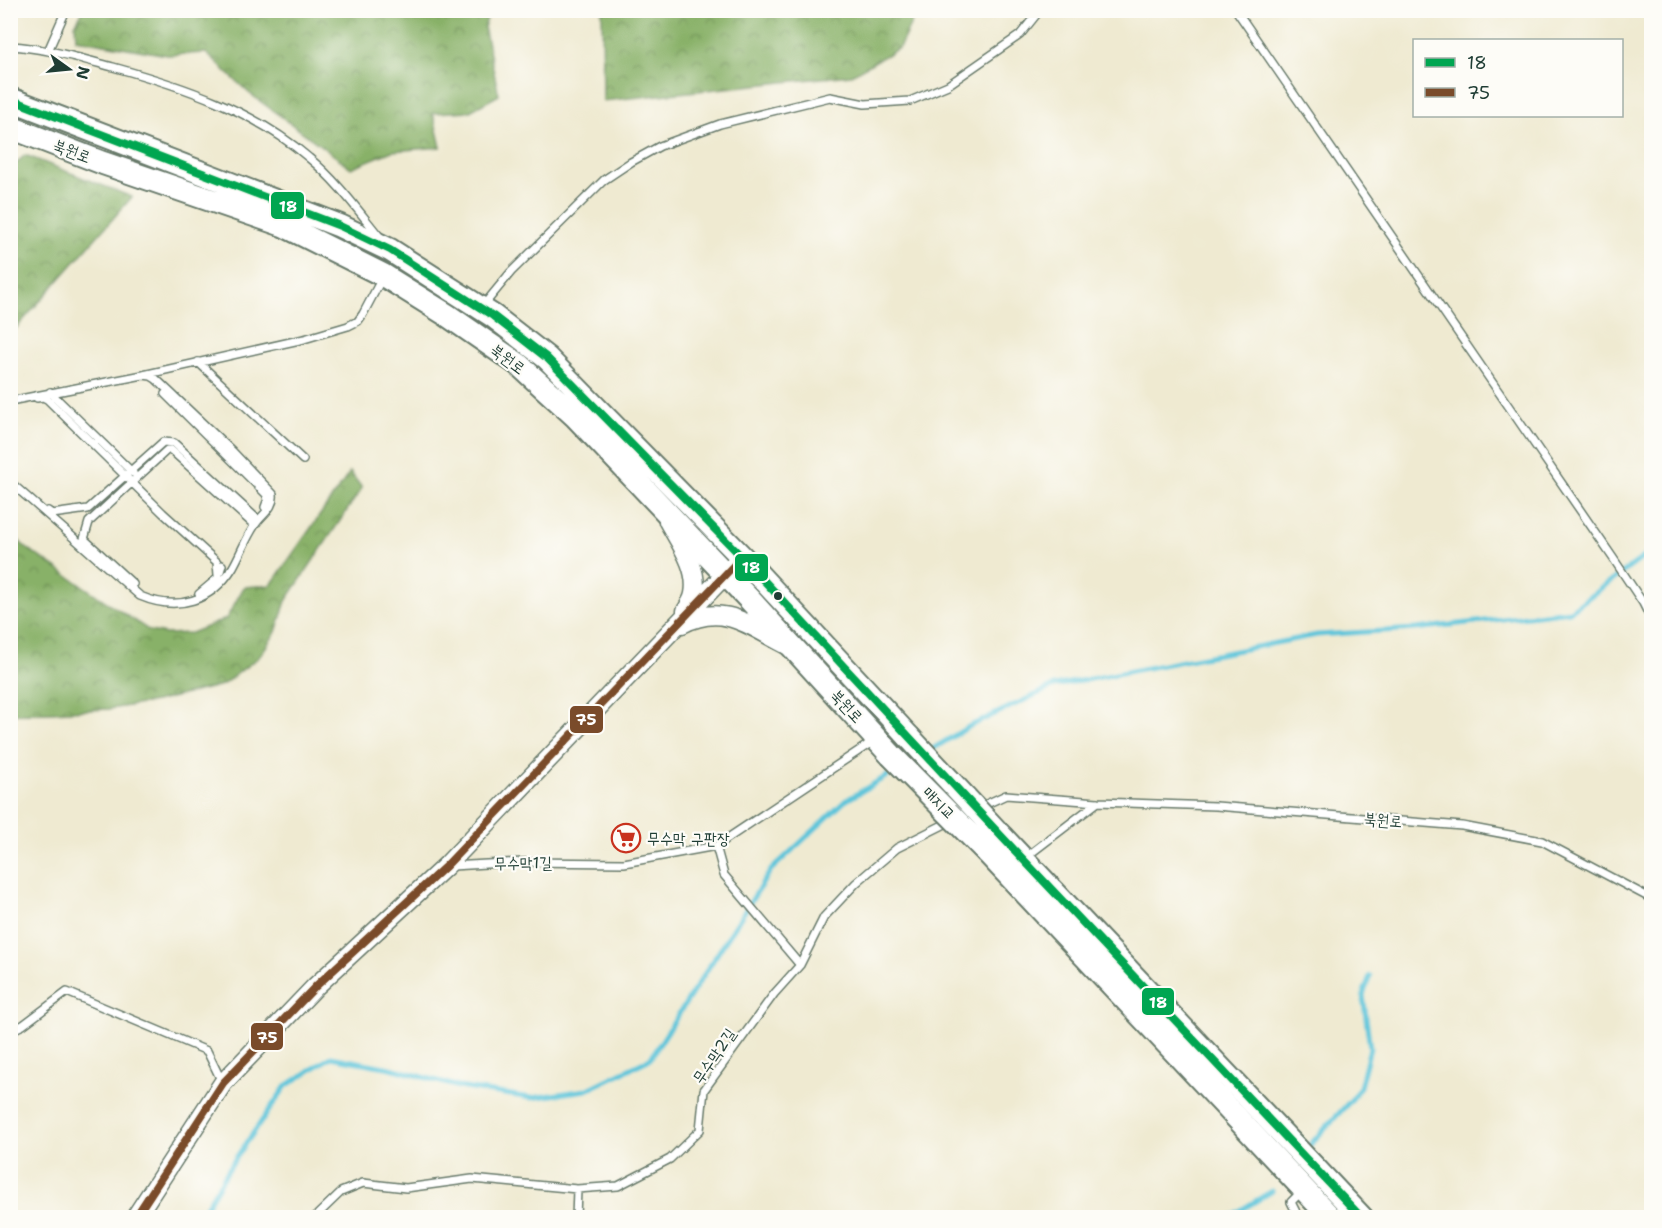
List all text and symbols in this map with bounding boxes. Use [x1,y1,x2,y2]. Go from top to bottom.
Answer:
north arrow [39,39,99,99]
legend [1413,39,1623,117]
text: 18 [1467,51,1487,75]
text: N [71,64,95,82]
text: 75 [1467,81,1490,105]
street label: 북원로 [50,134,94,168]
line badge: 18 [270,191,305,220]
text: 18 [279,196,297,217]
street label: 북원로 [486,339,530,379]
line badge: 18 [734,553,769,582]
text: 18 [742,557,760,578]
unlabelled marker [772,590,784,602]
street label: 북원로 [826,685,868,727]
line badge: 75 [569,705,604,734]
text: 75 [576,709,596,730]
street label: 매지교 [918,782,960,824]
street label: 북원로 [1363,808,1403,832]
supermarket icon: 무수막 구판장 [610,822,642,854]
place label: 무수막 구판장 [647,828,730,849]
street label: 무수막1길 [494,852,552,874]
line badge: 18 [1141,987,1175,1016]
text: 18 [1149,992,1167,1013]
line badge: 75 [250,1022,284,1051]
street label: 무수막2길 [688,1024,740,1088]
text: 75 [257,1027,277,1048]

